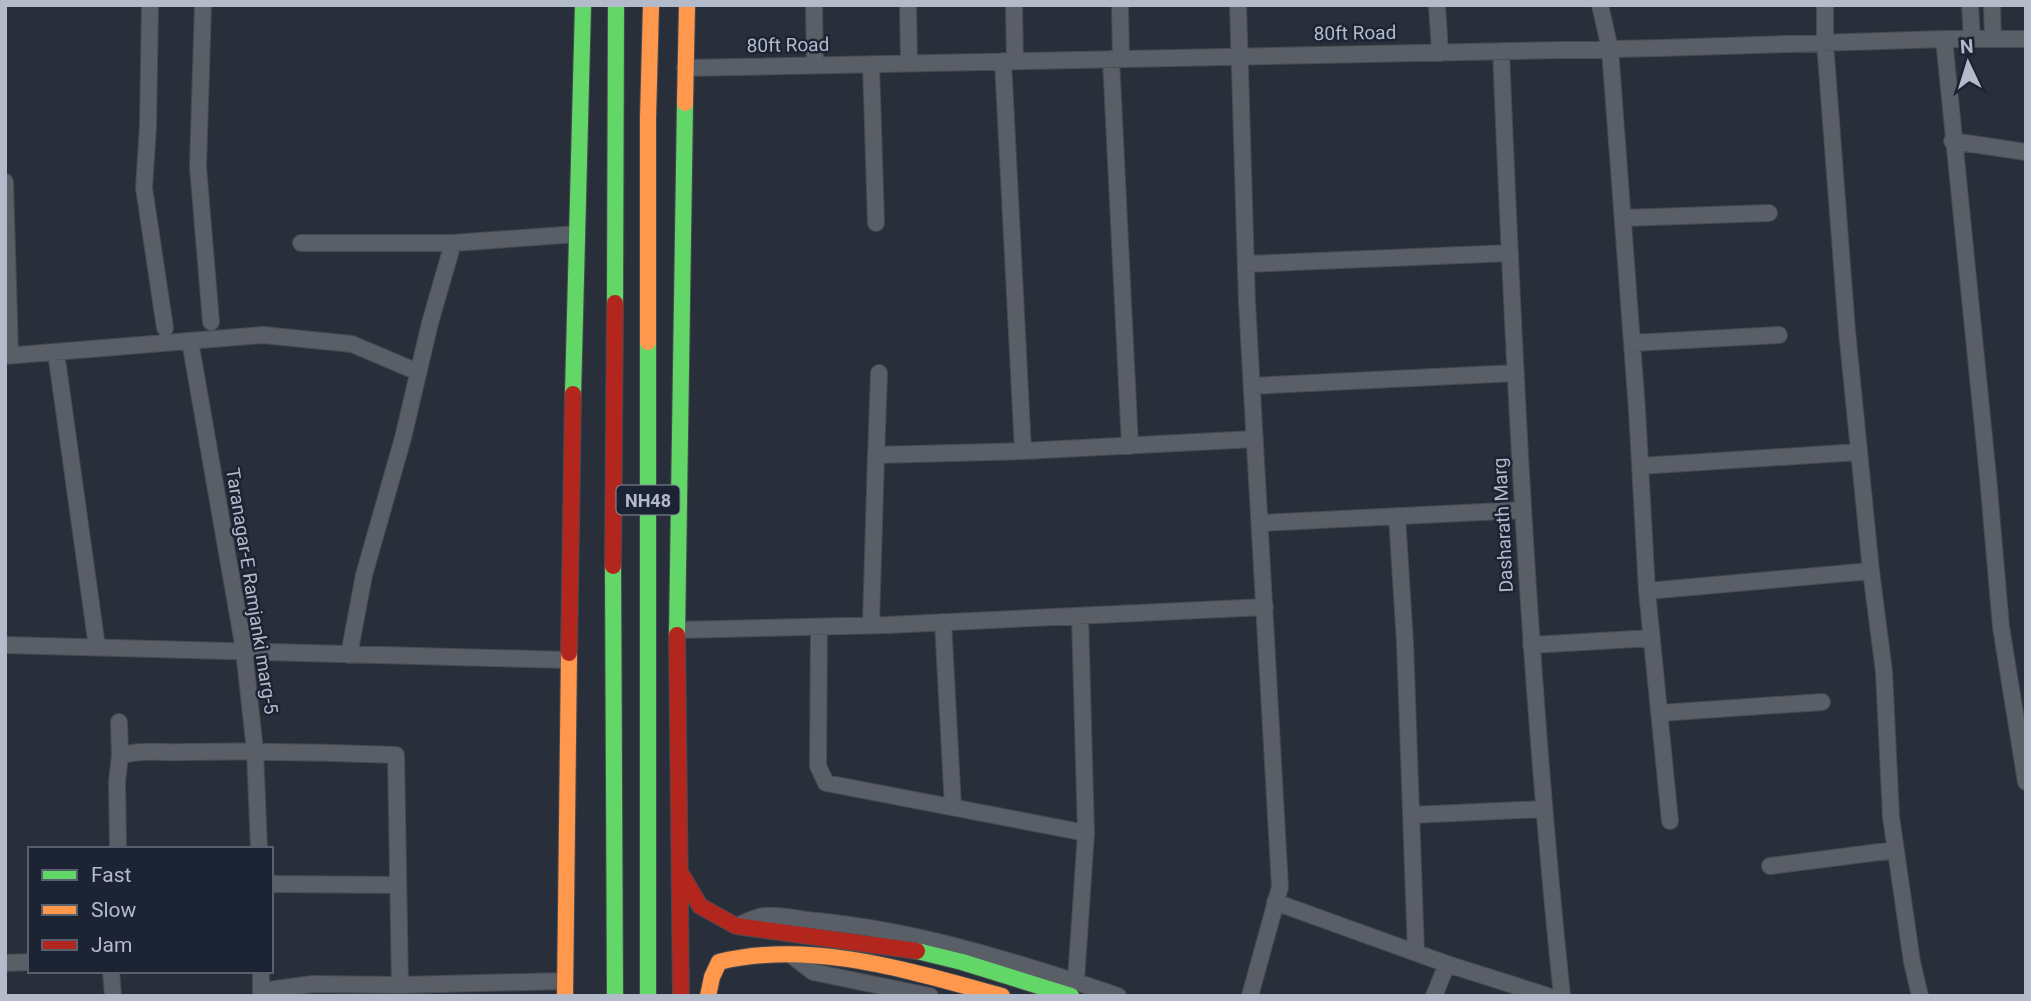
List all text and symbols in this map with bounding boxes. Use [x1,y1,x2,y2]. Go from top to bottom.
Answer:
street label: 80ft Road [1314,21,1396,45]
north arrow [1933,28,2003,98]
street label: 80ft Road [747,33,829,57]
text: N [1959,35,1974,58]
street label: Dasharath Marg [1488,457,1518,593]
street label: Taranagar-E Ramjanki marg-5 [221,466,283,716]
road number: NH48 [616,486,680,514]
legend [28,847,273,973]
text: Fast [91,863,132,887]
text: Slow [91,898,137,922]
text: Jam [91,933,132,957]

